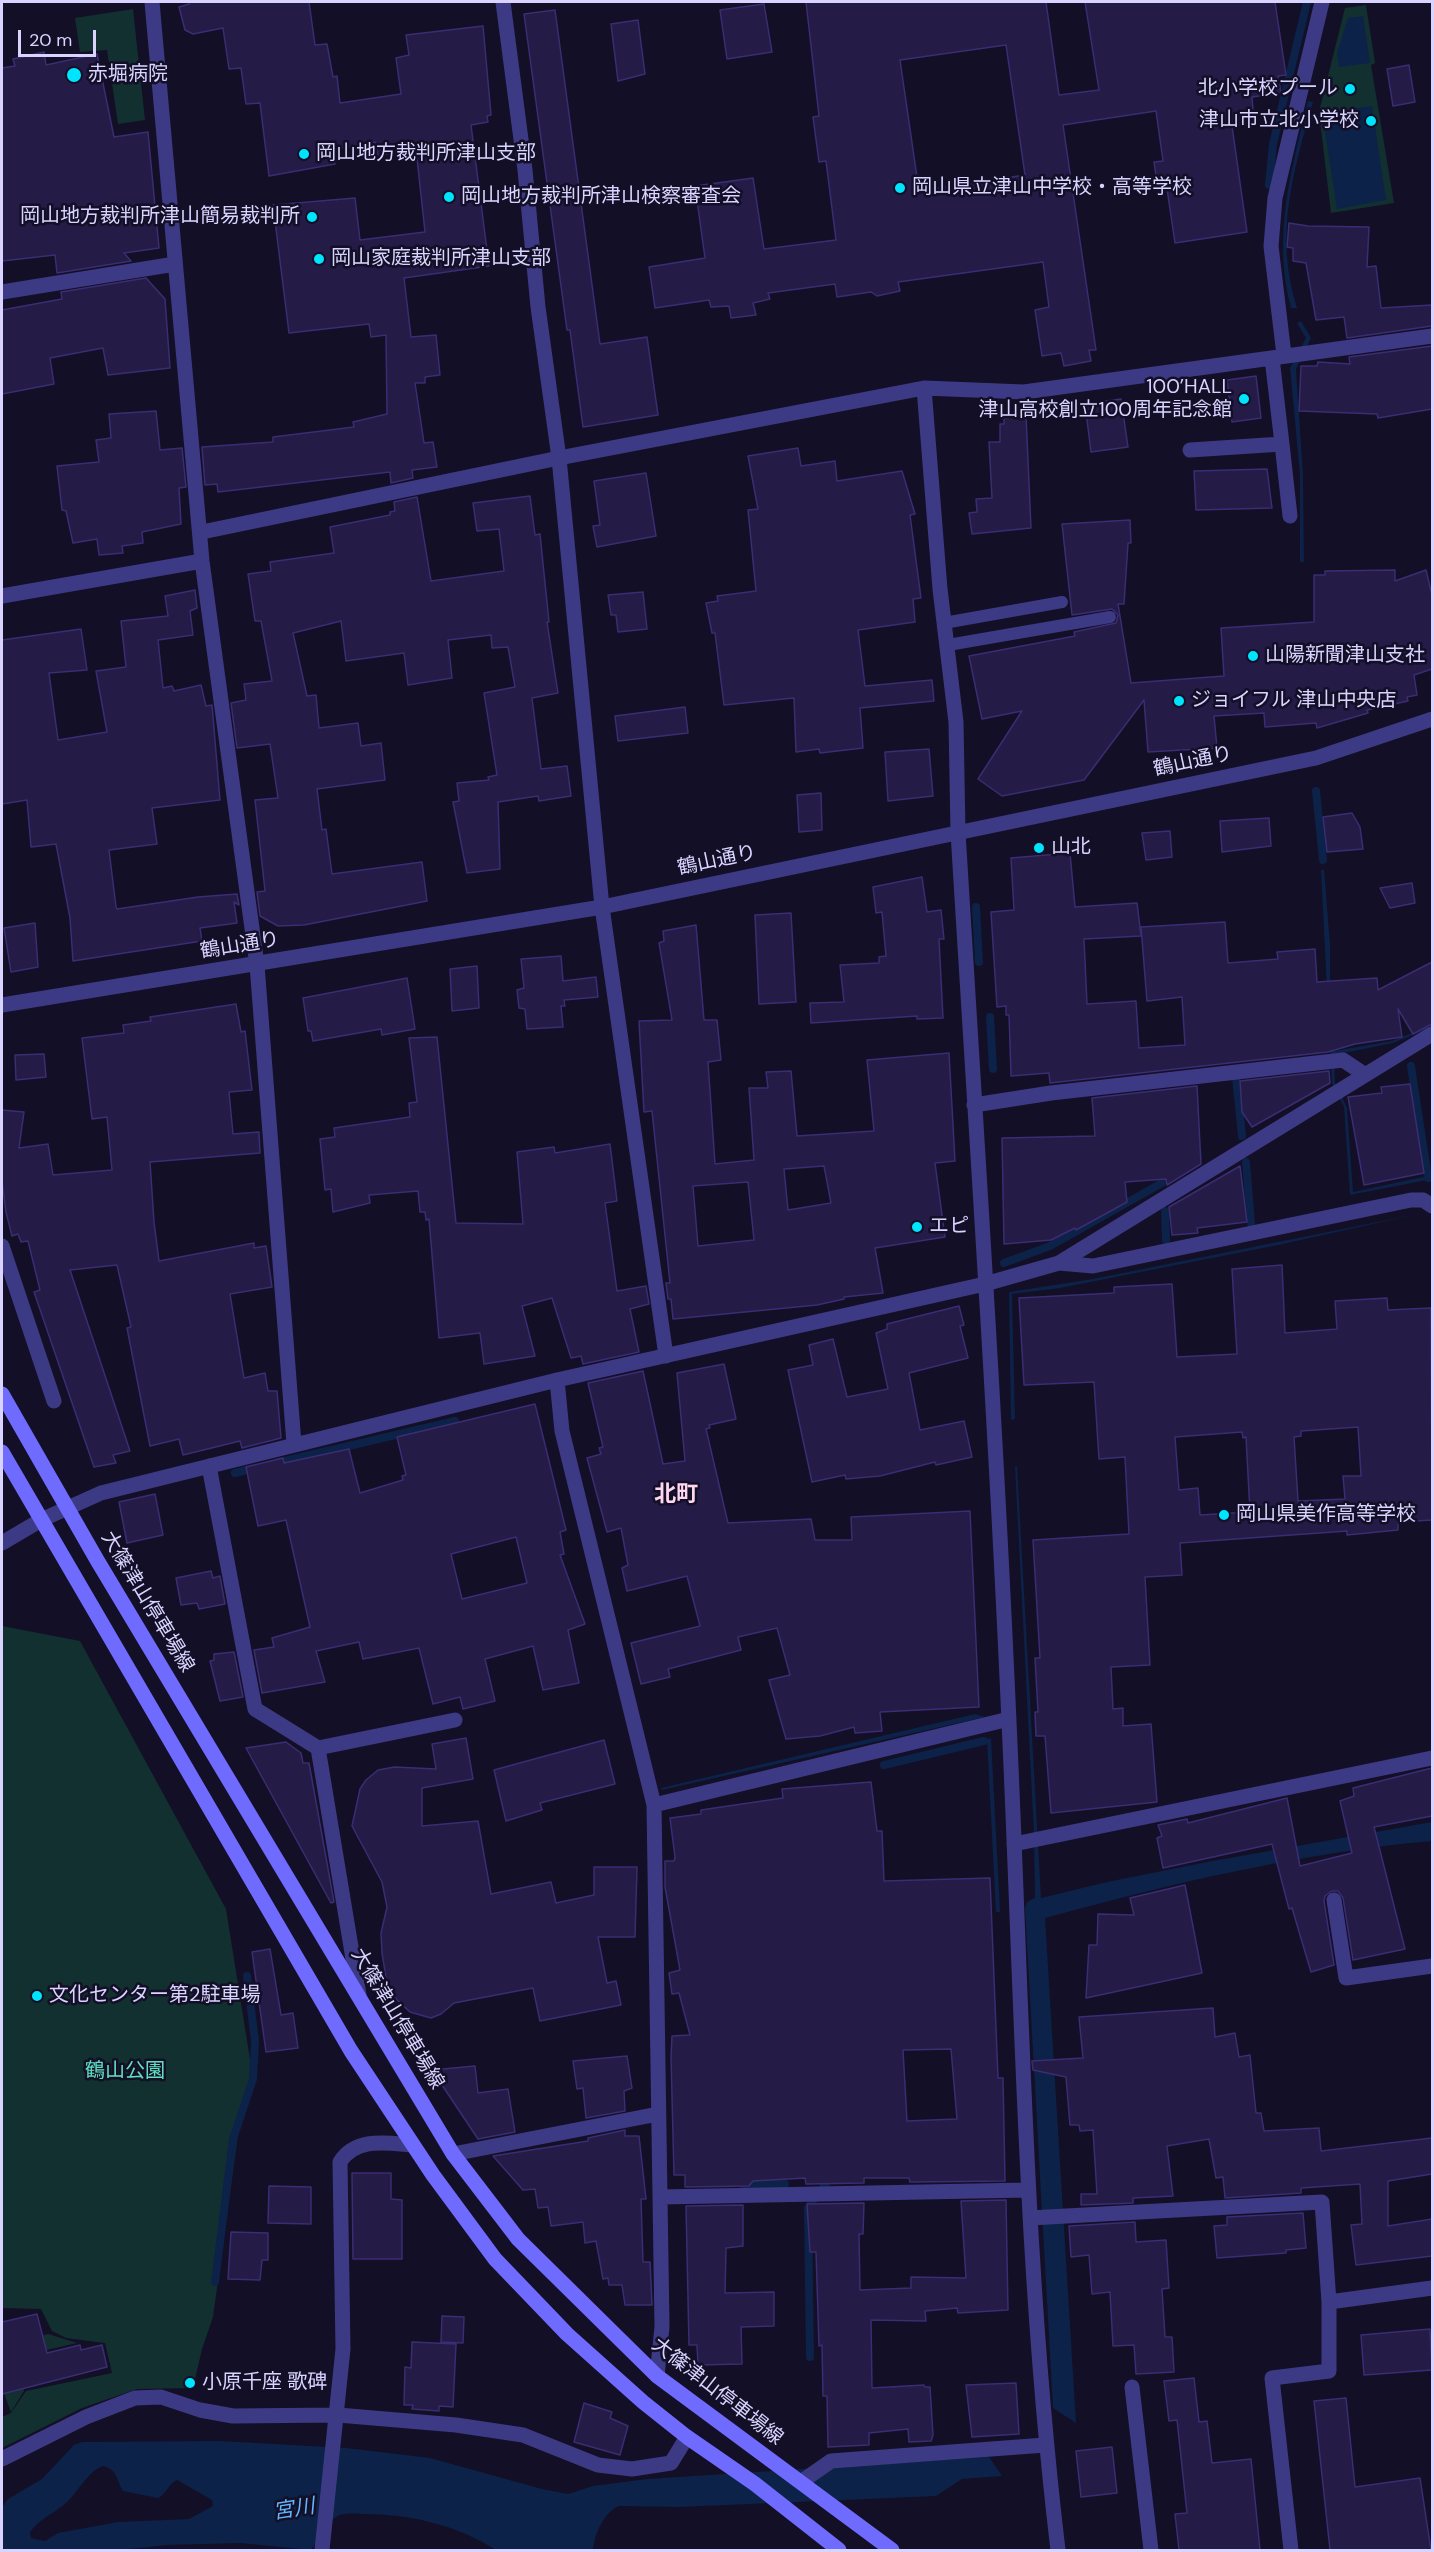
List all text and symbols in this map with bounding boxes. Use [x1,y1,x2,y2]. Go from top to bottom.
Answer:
scale bar [21,18,99,56]
text: 20 m [29,28,72,52]
place label: 赤堀病院 [88,63,168,87]
marker: 赤堀病院 [65,66,83,84]
place label: 北小学校プール [1198,77,1338,101]
marker: 北小学校プール [1343,82,1357,96]
place label: 津山市立北小学校 [1199,109,1359,133]
marker: 津山市立北小学校 [1364,114,1378,128]
place label: 岡山地方裁判所津山支部 [316,142,536,166]
marker: 岡山地方裁判所津山支部 [297,147,311,161]
place label: 岡山県立津山中学校・高等学校 [912,176,1192,200]
marker: 岡山県立津山中学校・高等学校 [893,181,907,195]
place label: 岡山地方裁判所津山検察審査会 [461,185,741,209]
marker: 岡山地方裁判所津山検察審査会 [442,190,456,204]
place label: 岡山地方裁判所津山簡易裁判所 [20,205,300,229]
marker: 岡山地方裁判所津山簡易裁判所 [305,210,319,224]
place label: 岡山家庭裁判所津山支部 [331,247,551,271]
marker: 岡山家庭裁判所津山支部 [312,252,326,266]
place label: 100’HALL 津山高校創立100周年記念館 [978,376,1232,423]
marker: 100’HALL 津山高校創立100周年記念館 [1237,392,1251,406]
place label: 山陽新聞津山支社 [1265,644,1425,668]
marker: 山陽新聞津山支社 [1246,649,1260,663]
place label: ジョイフル 津山中央店 [1191,689,1396,713]
marker: ジョイフル 津山中央店 [1172,694,1186,708]
street label: 鶴山通り [1151,742,1235,782]
place label: 山北 [1051,836,1091,860]
street label: 鶴山通り [675,841,759,881]
marker: 山北 [1032,841,1046,855]
street label: 鶴山通り [199,928,281,964]
place label: エピ [929,1215,969,1239]
marker: エピ [910,1220,924,1234]
district label: 北町 [654,1482,698,1508]
place label: 岡山県美作高等学校 [1236,1503,1416,1527]
marker: 岡山県美作高等学校 [1217,1508,1231,1522]
street label: 大篠津山停車場線 [96,1527,198,1677]
street label: 大篠津山停車場線 [346,1944,448,2094]
place label: 文化センター第2駐車場 [49,1984,261,2008]
marker: 文化センター第2駐車場 [30,1989,44,2003]
park label: 鶴山公園 [85,2060,165,2084]
street label: 大篠津山停車場線 [647,2333,787,2451]
place label: 小原千座 歌碑 [202,2371,327,2395]
marker: 小原千座 歌碑 [183,2376,197,2390]
water label: 宮川 [271,2494,317,2526]

